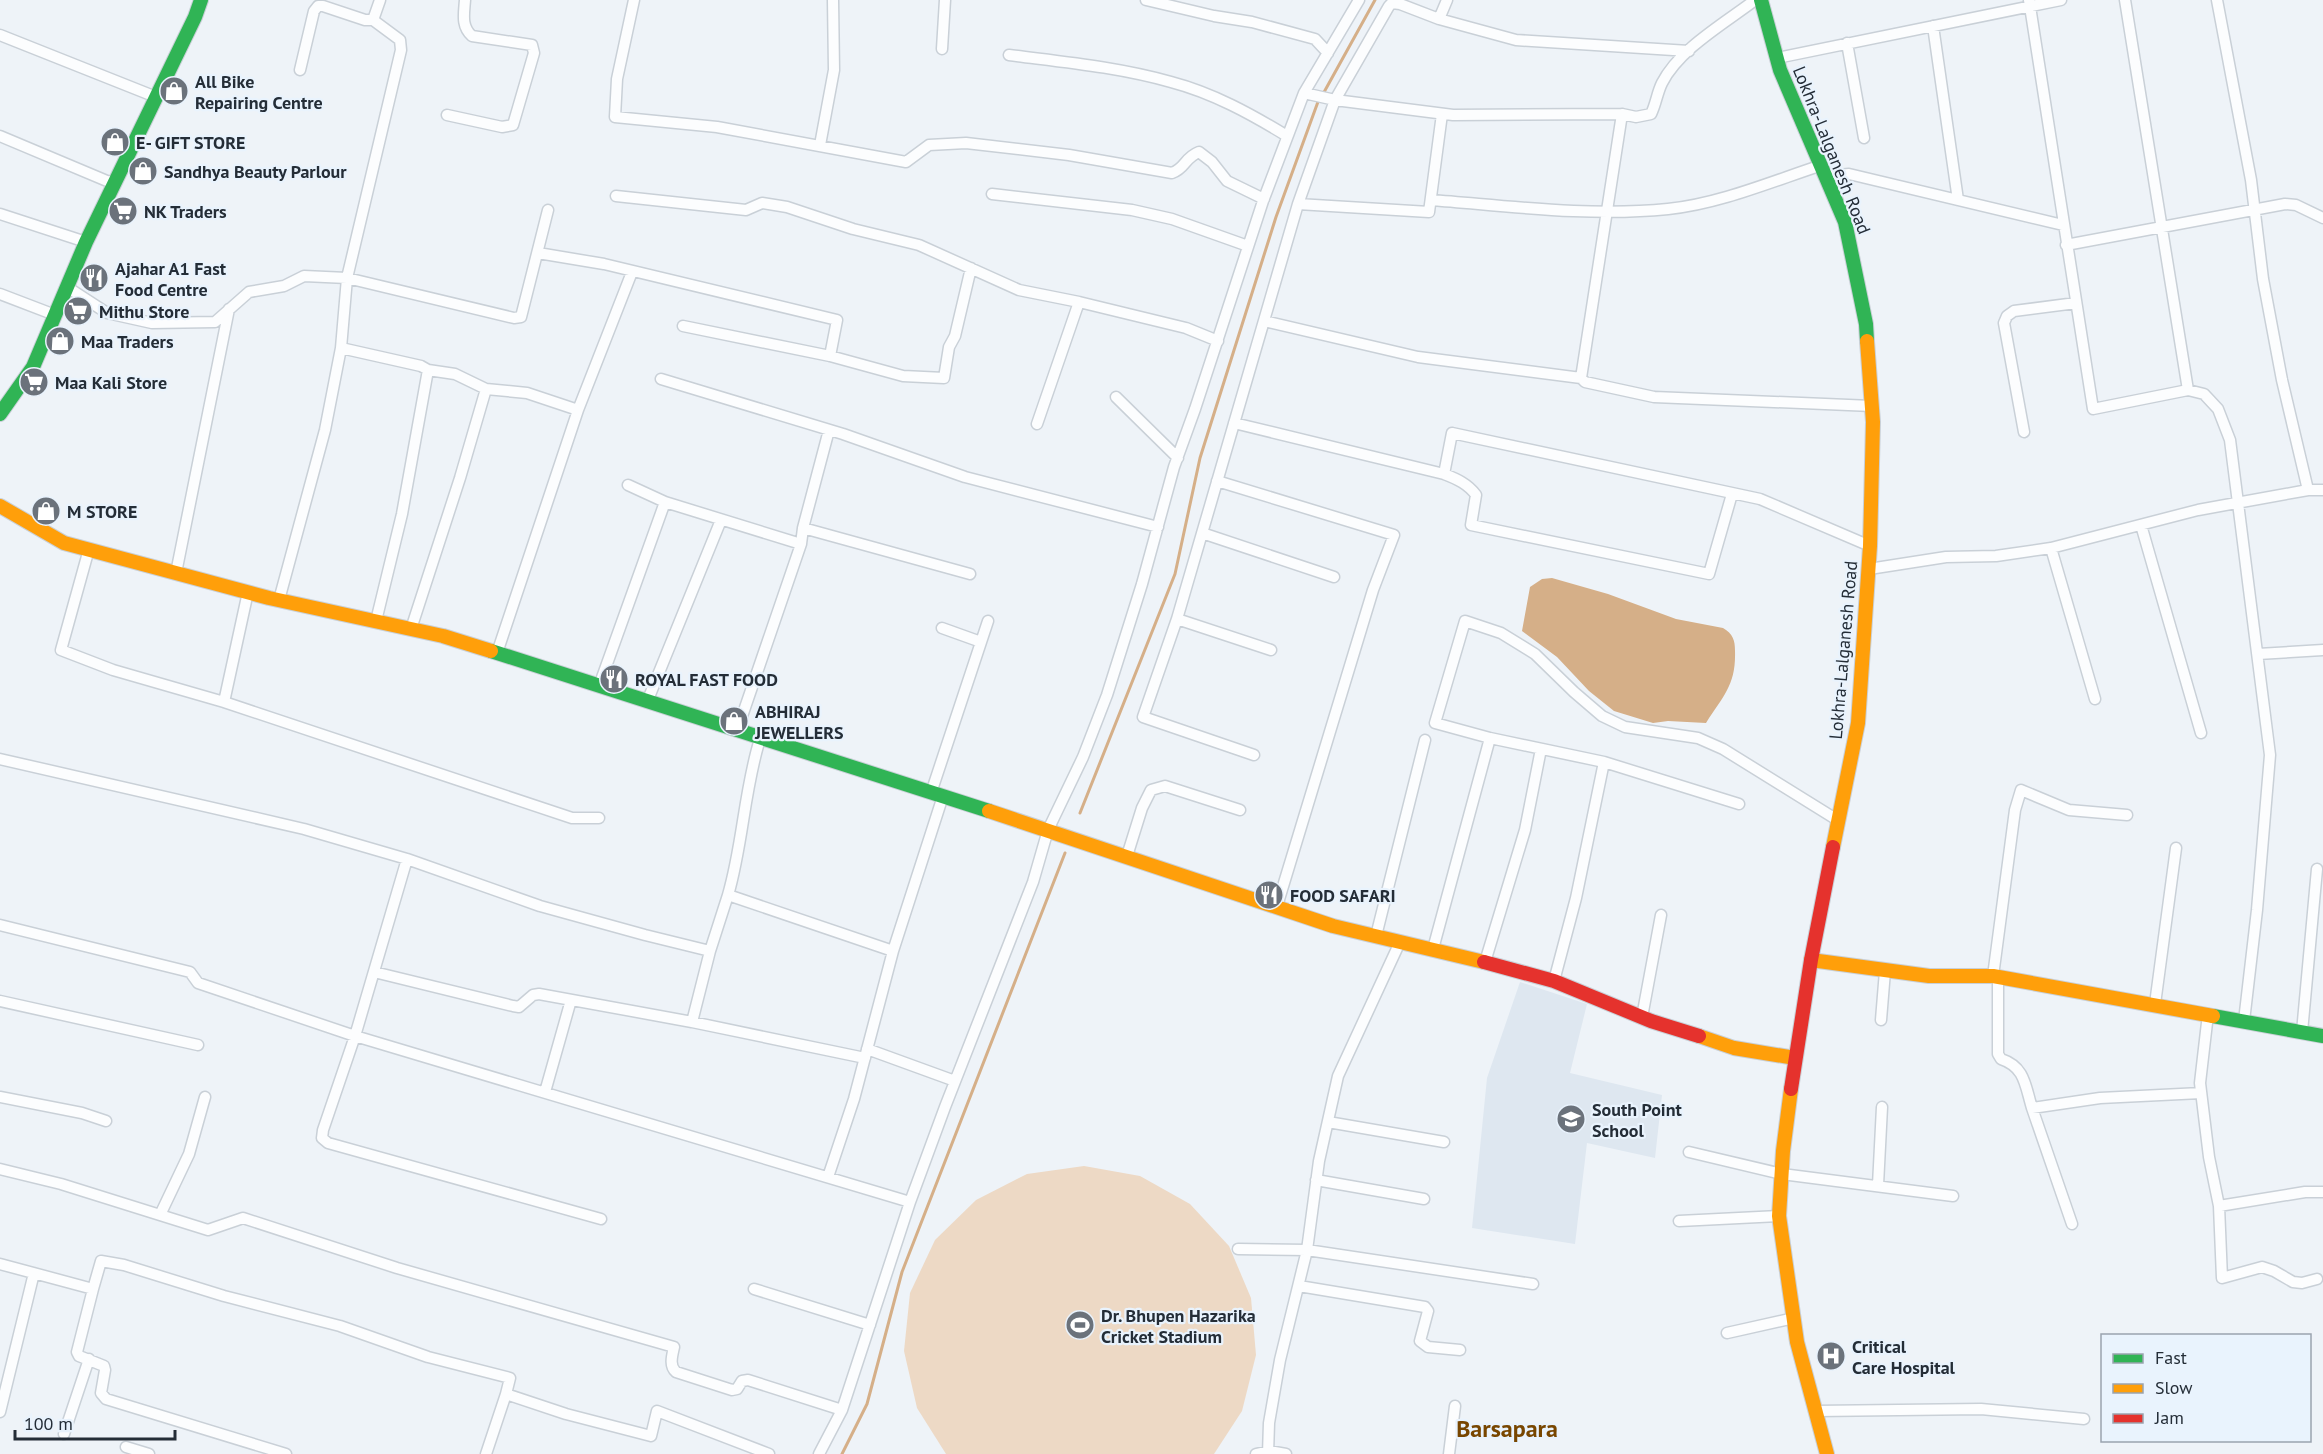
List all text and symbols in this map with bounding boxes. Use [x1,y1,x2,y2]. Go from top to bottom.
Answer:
street label: Lokhra-Lalganesh Road [1788,63,1876,237]
place label: All Bike Repairing Centre [195,70,323,114]
shop icon: All Bike Repairing Centre [158,75,190,107]
shop icon: E- GIFT STORE [99,126,131,158]
place label: E- GIFT STORE [136,131,245,154]
shop icon: Sandhya Beauty Parlour [127,155,159,187]
place label: Sandhya Beauty Parlour [164,160,347,183]
supermarket icon: NK Traders [107,195,139,227]
place label: NK Traders [144,200,227,223]
place label: Ajahar A1 Fast Food Centre [115,257,227,301]
restaurant icon: Ajahar A1 Fast Food Centre [78,262,110,294]
supermarket icon: Mithu Store [62,295,94,327]
place label: Mithu Store [99,300,189,323]
shop icon: Maa Traders [44,325,76,357]
place label: Maa Traders [81,330,174,353]
supermarket icon: Maa Kali Store [18,366,50,398]
place label: Maa Kali Store [55,371,167,394]
shop icon: M STORE [30,495,62,527]
place label: M STORE [67,500,137,523]
street label: Lokhra-Lalganesh Road [1824,560,1862,740]
restaurant icon: ROYAL FAST FOOD [598,663,630,695]
place label: ROYAL FAST FOOD [635,668,778,691]
place label: ABHIRAJ JEWELLERS [754,700,844,744]
shop icon: ABHIRAJ JEWELLERS [718,705,750,737]
restaurant icon: FOOD SAFARI [1253,879,1285,911]
place label: FOOD SAFARI [1290,884,1396,907]
place label: South Point School [1592,1098,1683,1142]
school or university icon: South Point School [1555,1103,1587,1135]
place label: Dr. Bhupen Hazarika Cricket Stadium [1101,1304,1256,1348]
sports icon: Dr. Bhupen Hazarika Cricket Stadium [1064,1309,1096,1341]
legend [2101,1334,2311,1442]
place label: Critical Care Hospital [1852,1335,1956,1379]
hospital icon: Critical Care Hospital [1815,1340,1847,1372]
text: Fast [2155,1346,2187,1369]
text: Slow [2155,1376,2193,1399]
scale bar [15,1403,176,1441]
text: Jam [2154,1406,2184,1429]
text: 100 m [24,1412,73,1435]
district label: Barsapara [1456,1413,1558,1444]

